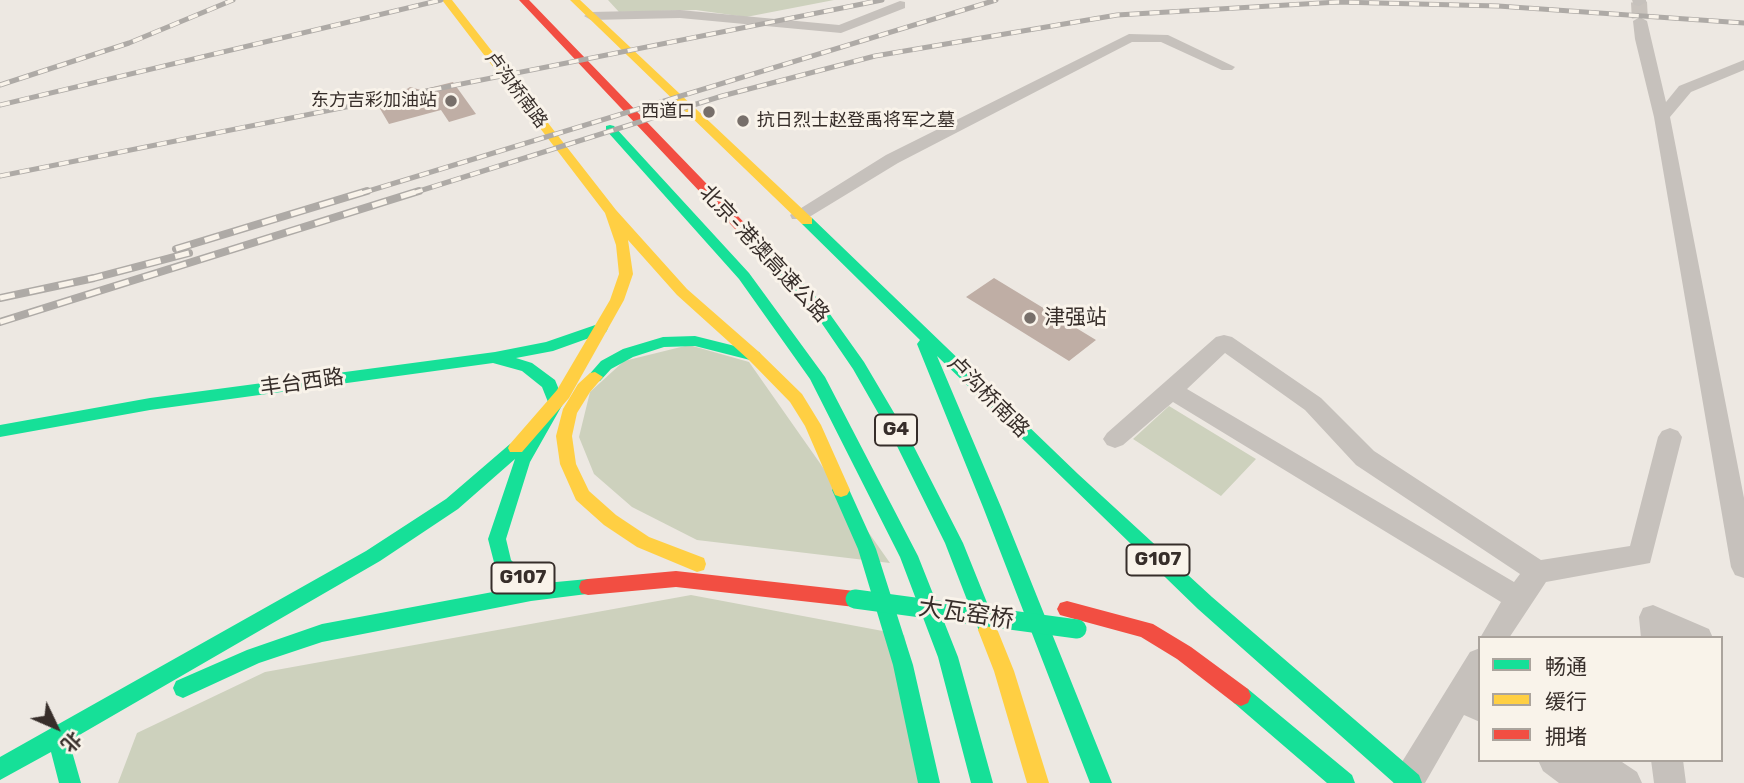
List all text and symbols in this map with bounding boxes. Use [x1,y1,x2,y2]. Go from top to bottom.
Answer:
street label: 卢沟桥南路 [480,48,552,132]
place label: 东方吉彩加油站 [311,90,437,112]
marker: 东方吉彩加油站 [443,93,459,109]
place label: 西道口 [641,101,695,123]
marker: 西道口 [701,104,717,120]
place label: 抗日烈士赵登禹将军之墓 [757,110,955,132]
marker: 抗日烈士赵登禹将军之墓 [735,113,751,129]
street label: 北京-港澳高速公路 [694,180,834,328]
place label: 津强站 [1044,305,1107,331]
marker: 津强站 [1022,310,1038,326]
street label: 卢沟桥南路 [942,351,1034,443]
street label: 丰台西路 [259,365,345,401]
road number: G4 [875,414,917,446]
road number: G107 [1126,544,1190,576]
road number: G107 [491,562,554,594]
street label: 大瓦窑桥 [916,593,1016,635]
legend [1478,636,1723,762]
text: 畅通 [1545,654,1587,679]
text: 缓行 [1545,689,1587,714]
north arrow [21,692,91,762]
text: 拥堵 [1545,724,1587,749]
text: 北 [57,727,86,757]

